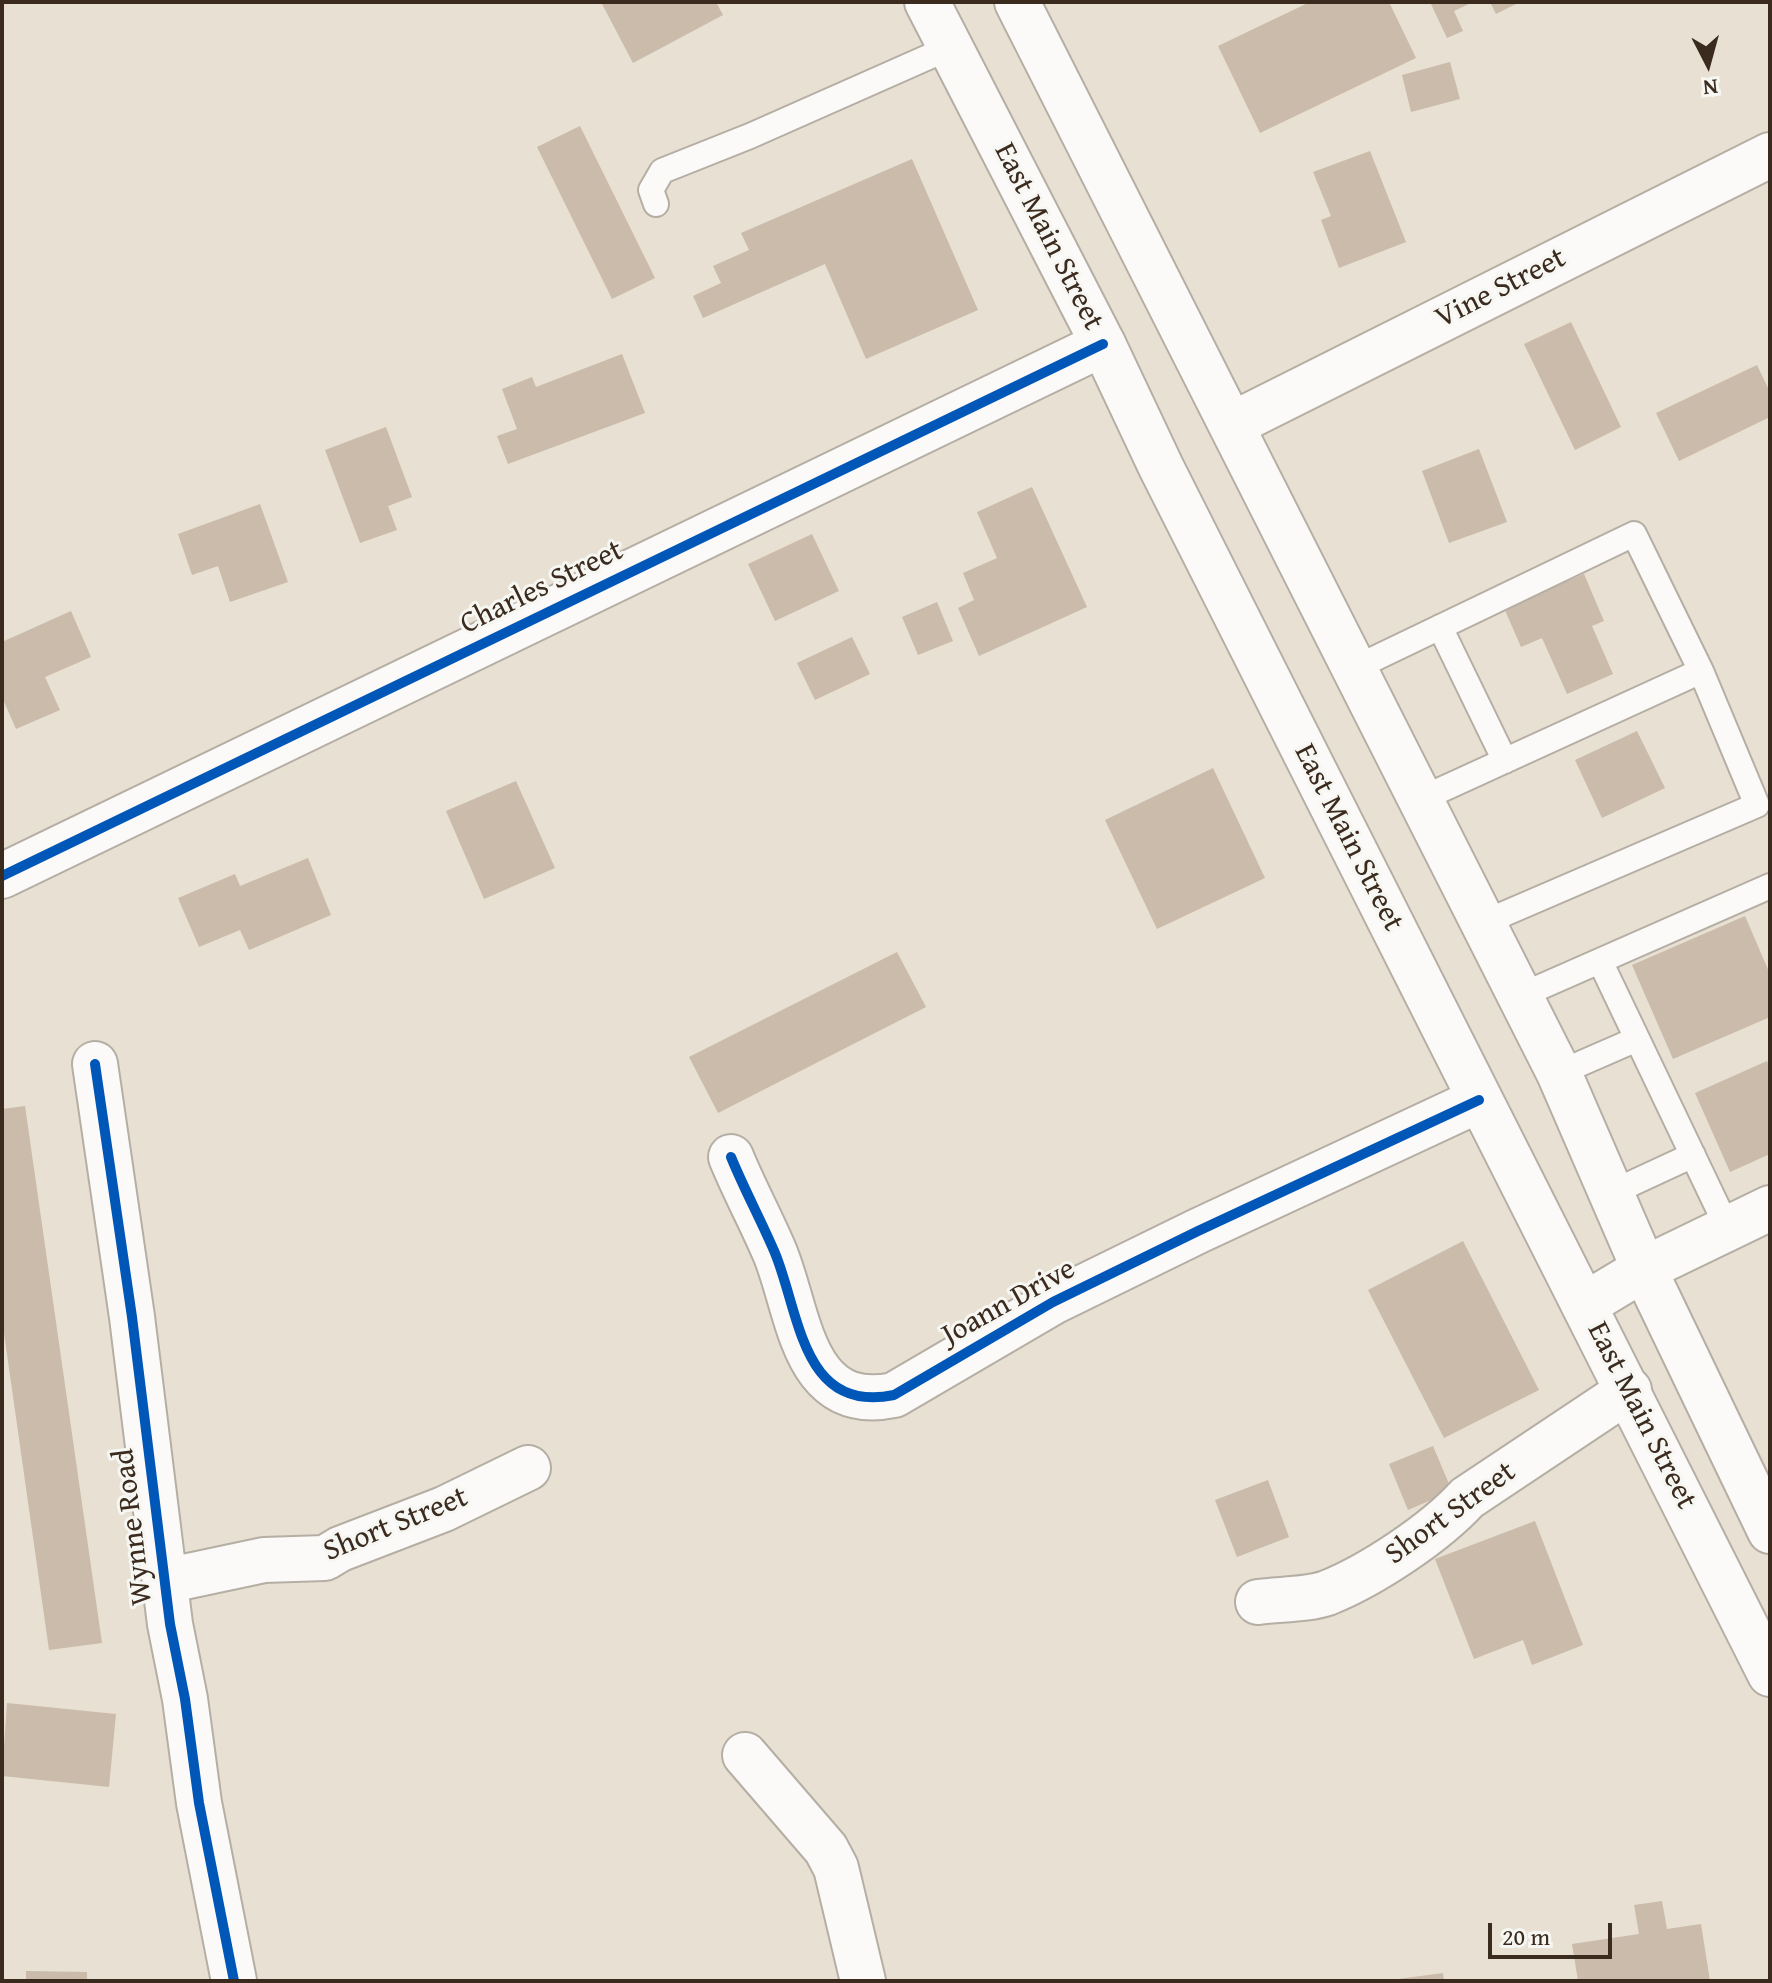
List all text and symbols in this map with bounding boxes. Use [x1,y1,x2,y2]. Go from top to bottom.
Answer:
north arrow [1668,24,1748,104]
text: N [1702,71,1720,105]
street label: East Main Street [985,137,1111,337]
street label: Vine Street [1430,241,1572,337]
street label: Charles Street [455,533,629,643]
street label: East Main Street [1285,738,1411,938]
street label: Joann Drive [936,1252,1082,1354]
street label: East Main Street [1578,1316,1704,1516]
street label: Wynne Road [107,1447,161,1607]
street label: Short Street [1379,1455,1523,1573]
street label: Short Street [319,1480,473,1570]
scale bar [1492,1907,1616,1957]
text: 20 m [1502,1919,1550,1954]

